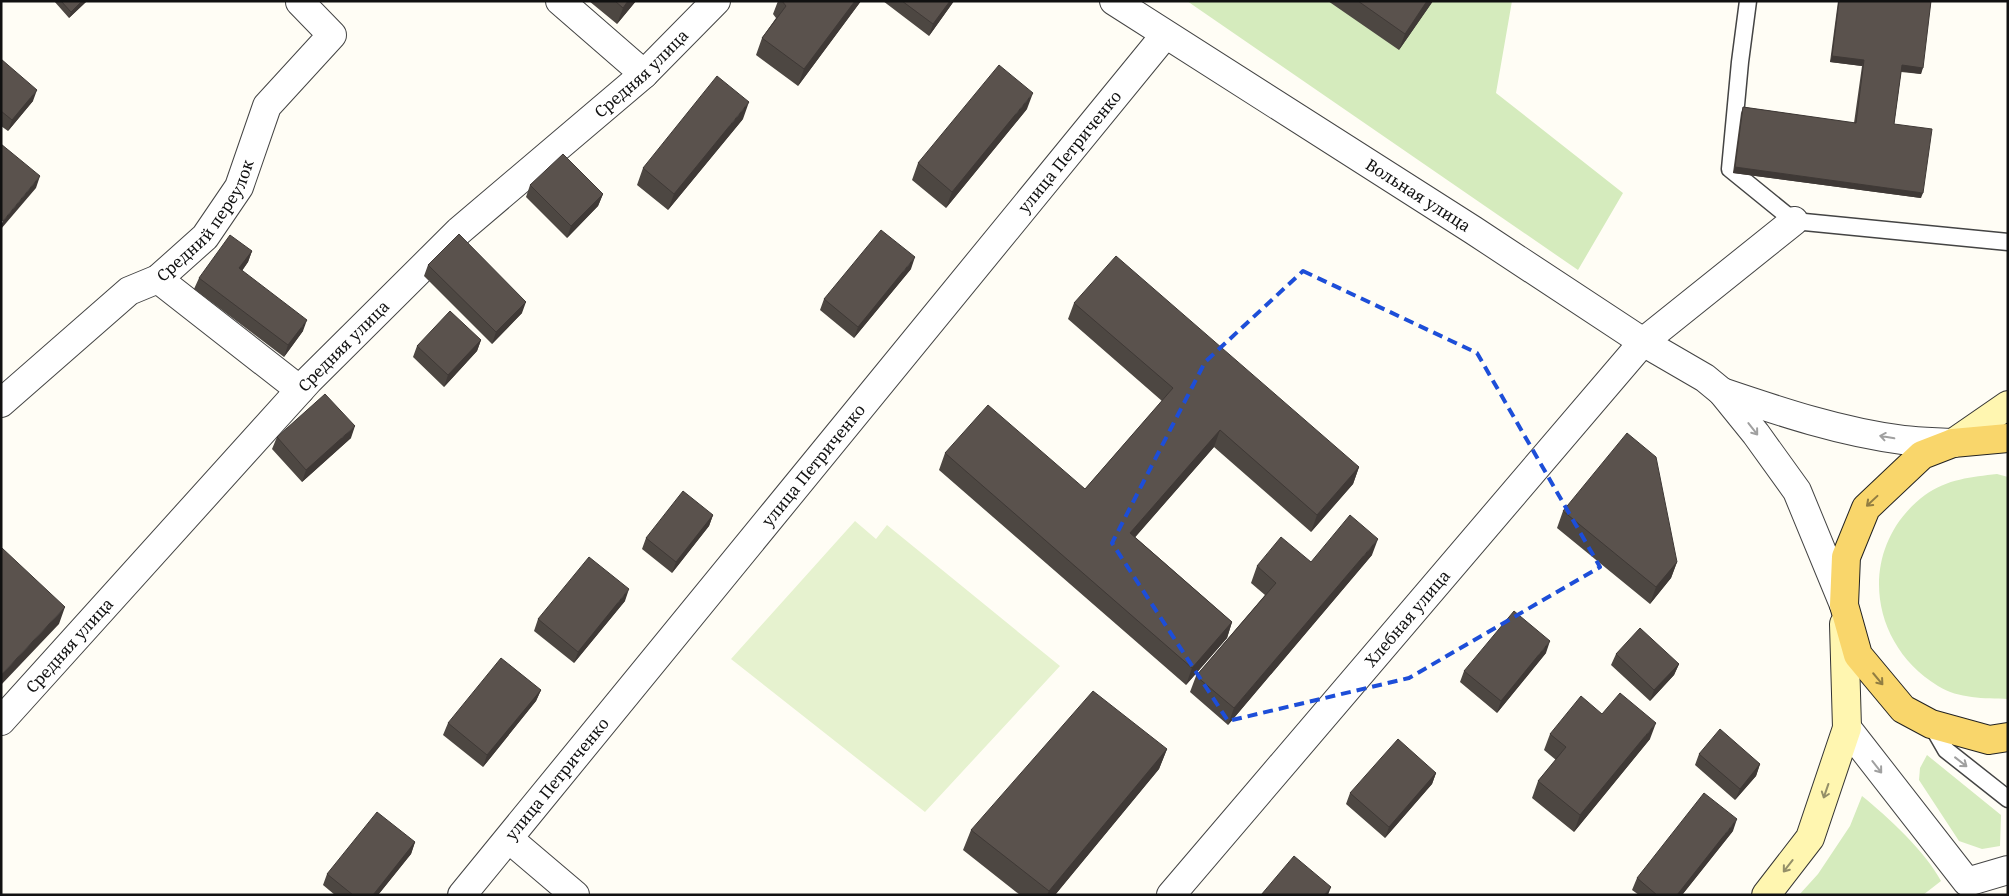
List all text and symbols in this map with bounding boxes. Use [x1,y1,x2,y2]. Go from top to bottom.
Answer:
street label: Средняя улица [590,24,693,123]
street label: улица Петриченко [1013,86,1126,218]
street label: Вольная улица [1362,153,1475,237]
street label: Средний переулок [152,156,259,286]
street label: Средняя улица [293,295,394,396]
street label: улица Петриченко [757,399,870,531]
one-way arrow [1747,423,1758,436]
one-way arrow [1879,432,1895,442]
one-way arrow [1866,495,1879,507]
street label: Хлебная улица [1360,565,1455,671]
street label: Средняя улица [21,593,118,698]
one-way arrow [1872,672,1883,685]
street label: улица Петриченко [500,713,614,845]
one-way arrow [1954,756,1967,767]
one-way arrow [1872,760,1882,774]
one-way arrow [1821,783,1830,798]
one-way arrow [1783,859,1793,873]

